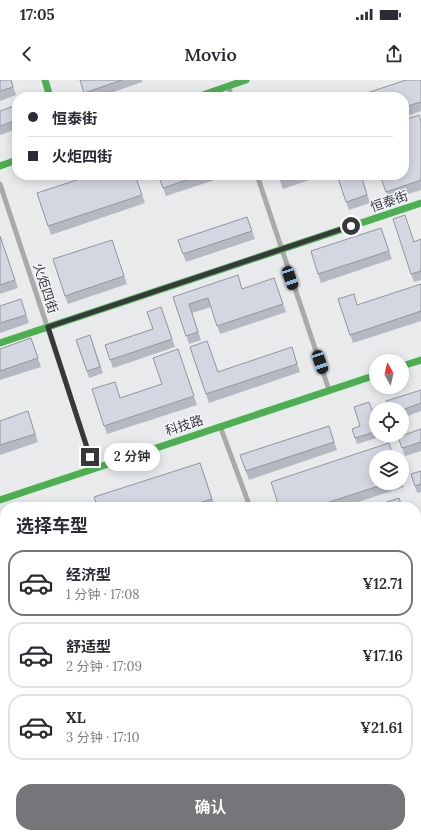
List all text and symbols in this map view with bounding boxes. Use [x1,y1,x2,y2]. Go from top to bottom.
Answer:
text: 17:05 [20,5,55,24]
icon: back [16,43,38,65]
text: Movio [184,43,237,66]
icon: share [383,43,405,65]
text: 恒泰街 [52,109,97,128]
text: 火炬四街 [52,147,112,166]
street label: 恒泰街 [368,187,410,216]
route start [342,217,360,235]
street label: 火炬四街 [29,261,62,316]
car [280,265,300,291]
car [310,349,330,375]
north arrow [369,354,409,394]
map controls [369,354,409,490]
button: locate [369,402,409,442]
street label: 科技路 [163,411,205,440]
callout: 2 分钟 [104,443,160,471]
route end [81,448,99,466]
text: 2 分钟 [114,448,150,465]
button: layers [369,450,409,490]
text: 选择车型 [16,514,88,537]
icon: car [18,565,54,601]
text: 经济型 [66,565,111,584]
text: ¥12.71 [362,574,403,593]
text: 1 分钟 · 17:08 [66,586,140,603]
icon: car [18,637,54,673]
text: 舒适型 [66,637,111,656]
text: ¥17.16 [362,646,403,665]
text: 2 分钟 · 17:09 [66,658,142,675]
text: XL [66,708,86,727]
icon: car [18,709,54,745]
text: ¥21.61 [360,718,403,737]
text: 3 分钟 · 17:10 [66,729,140,746]
button: 确认 [16,784,405,830]

